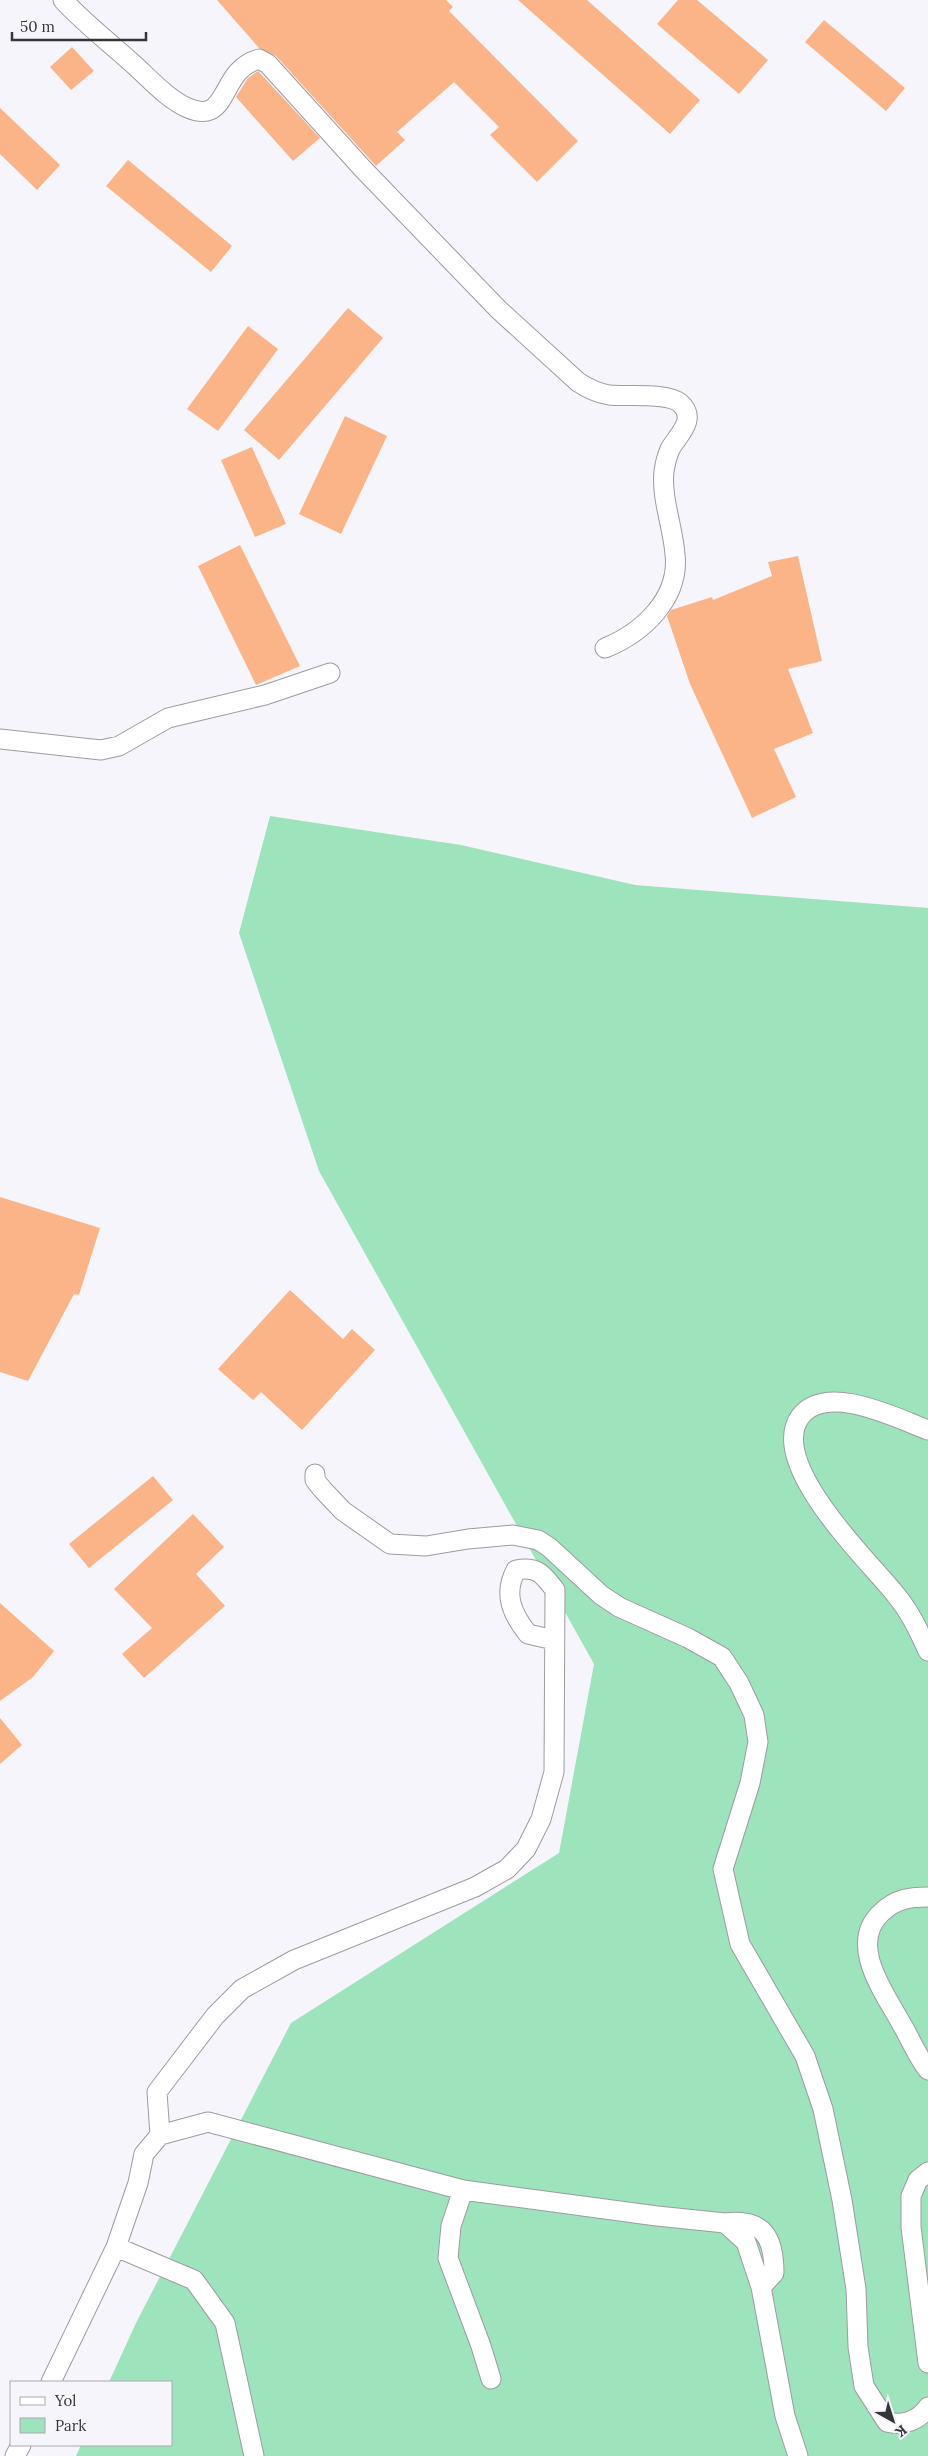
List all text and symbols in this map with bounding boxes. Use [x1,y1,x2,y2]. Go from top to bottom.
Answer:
scale bar [12,10,146,42]
text: 50 m [20,17,55,36]
legend [10,2381,172,2446]
text: Yol [54,2391,76,2410]
north arrow [868,2396,918,2446]
text: Park [55,2416,86,2435]
text: K [892,2421,911,2441]

